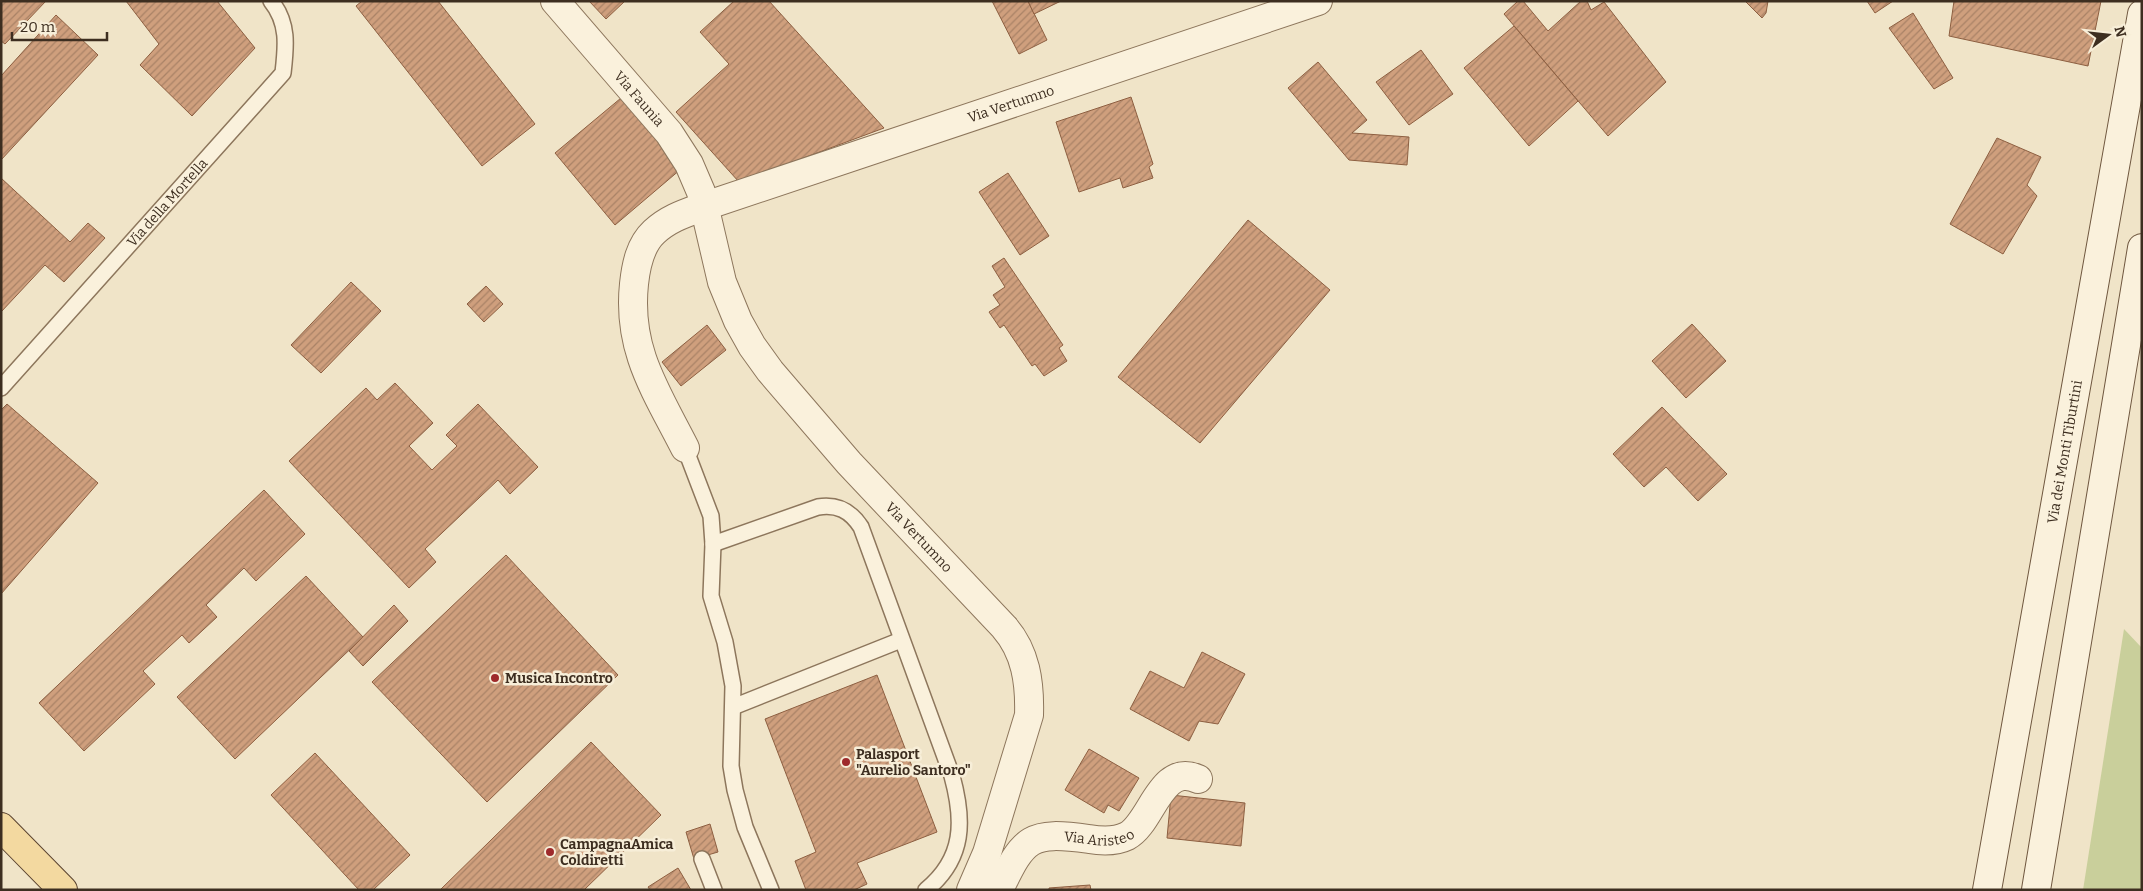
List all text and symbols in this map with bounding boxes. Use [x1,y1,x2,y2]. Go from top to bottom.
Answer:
scale bar [12,10,108,42]
north arrow [2083,10,2133,60]
text: 20 m [20,18,56,36]
text: N [2110,24,2130,39]
street label: Via Faunia [610,68,668,130]
street label: Via Vertumno [966,82,1057,127]
street label: Via della Mortella [124,155,212,250]
street label: Via dei Monti Tiburtini [2044,379,2086,525]
street label: Via Vertumno [882,499,956,576]
place label: Musica Incontro [505,670,613,687]
marker: Musica Incontro [489,672,501,684]
place label: Palasport "Aurelio Santoro" [856,746,971,779]
marker: Palasport "Aurelio Santoro" [840,756,852,768]
street label: Via Aristeo [1063,826,1138,850]
place label: CampagnaAmica Coldiretti [560,836,674,869]
marker: CampagnaAmica Coldiretti [544,846,556,858]

